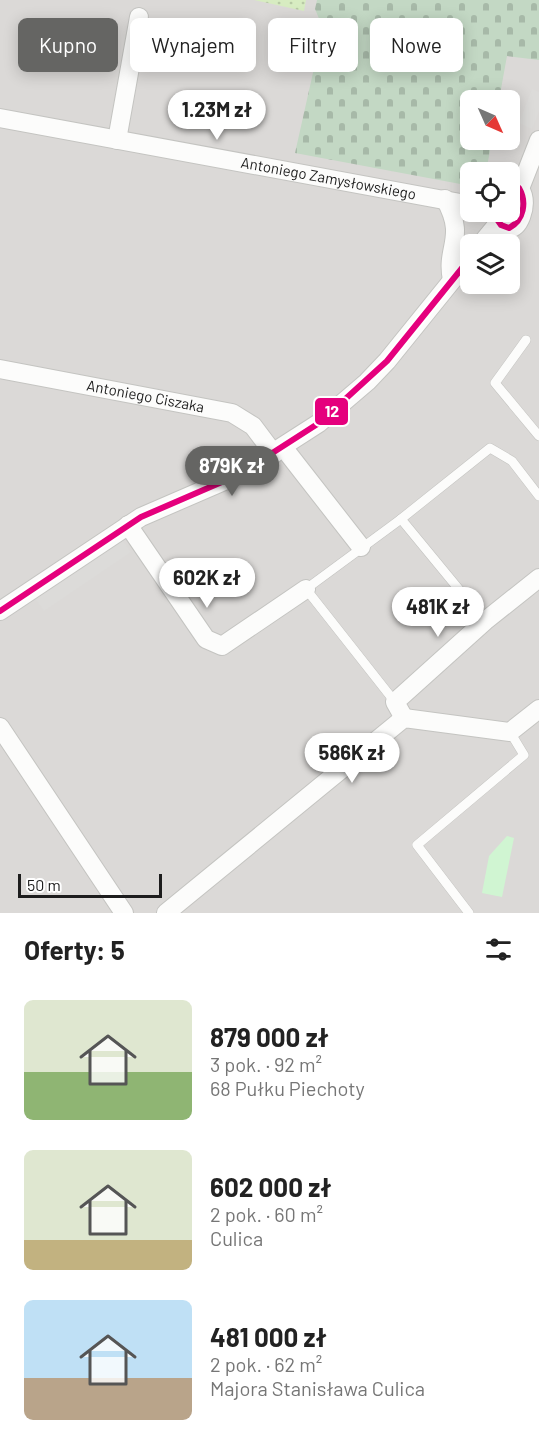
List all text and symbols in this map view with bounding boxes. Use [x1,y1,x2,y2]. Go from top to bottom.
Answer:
chip: Kupno [18,18,118,72]
chip: Wynajem [130,18,256,72]
chip: Filtry [268,18,358,72]
chip: Nowe [370,18,463,72]
pin: 1.23M zł [155,90,279,141]
north arrow [460,90,520,150]
map controls [460,90,520,294]
text: 1.23M zł [182,97,252,121]
street label: Antoniego Zamysłowskiego [240,153,418,203]
button: locate [460,162,520,222]
button: layers [460,234,520,294]
street label: Antoniego Ciszaka [85,376,206,416]
line badge: 12 [314,397,349,426]
text: 12 [325,401,339,420]
pin: 879K zł [177,446,287,497]
text: 879K zł [199,453,265,477]
pin: 602K zł [152,558,262,609]
text: 602K zł [173,565,241,589]
pin: 481K zł [383,587,493,638]
text: 481K zł [406,594,470,618]
pin: 586K zł [297,733,407,784]
text: 586K zł [319,740,385,764]
scale bar [18,871,162,898]
text: 50 m [27,875,61,894]
icon: filters [482,933,515,966]
text: Oferty: 5 [24,934,125,965]
text: 879 000 zł [210,1021,329,1052]
icon: home [72,1024,144,1096]
text: 3 pok. · 92 m² [210,1052,322,1076]
text: 68 Pułku Piechoty [210,1076,365,1100]
text: 602 000 zł [210,1171,331,1202]
icon: home [72,1174,144,1246]
text: 2 pok. · 60 m² [210,1202,323,1226]
text: Culica [210,1226,263,1250]
text: 481 000 zł [210,1321,327,1352]
icon: home [72,1324,144,1396]
text: 2 pok. · 62 m² [210,1352,322,1376]
text: Majora Stanisława Culica [210,1376,425,1400]

